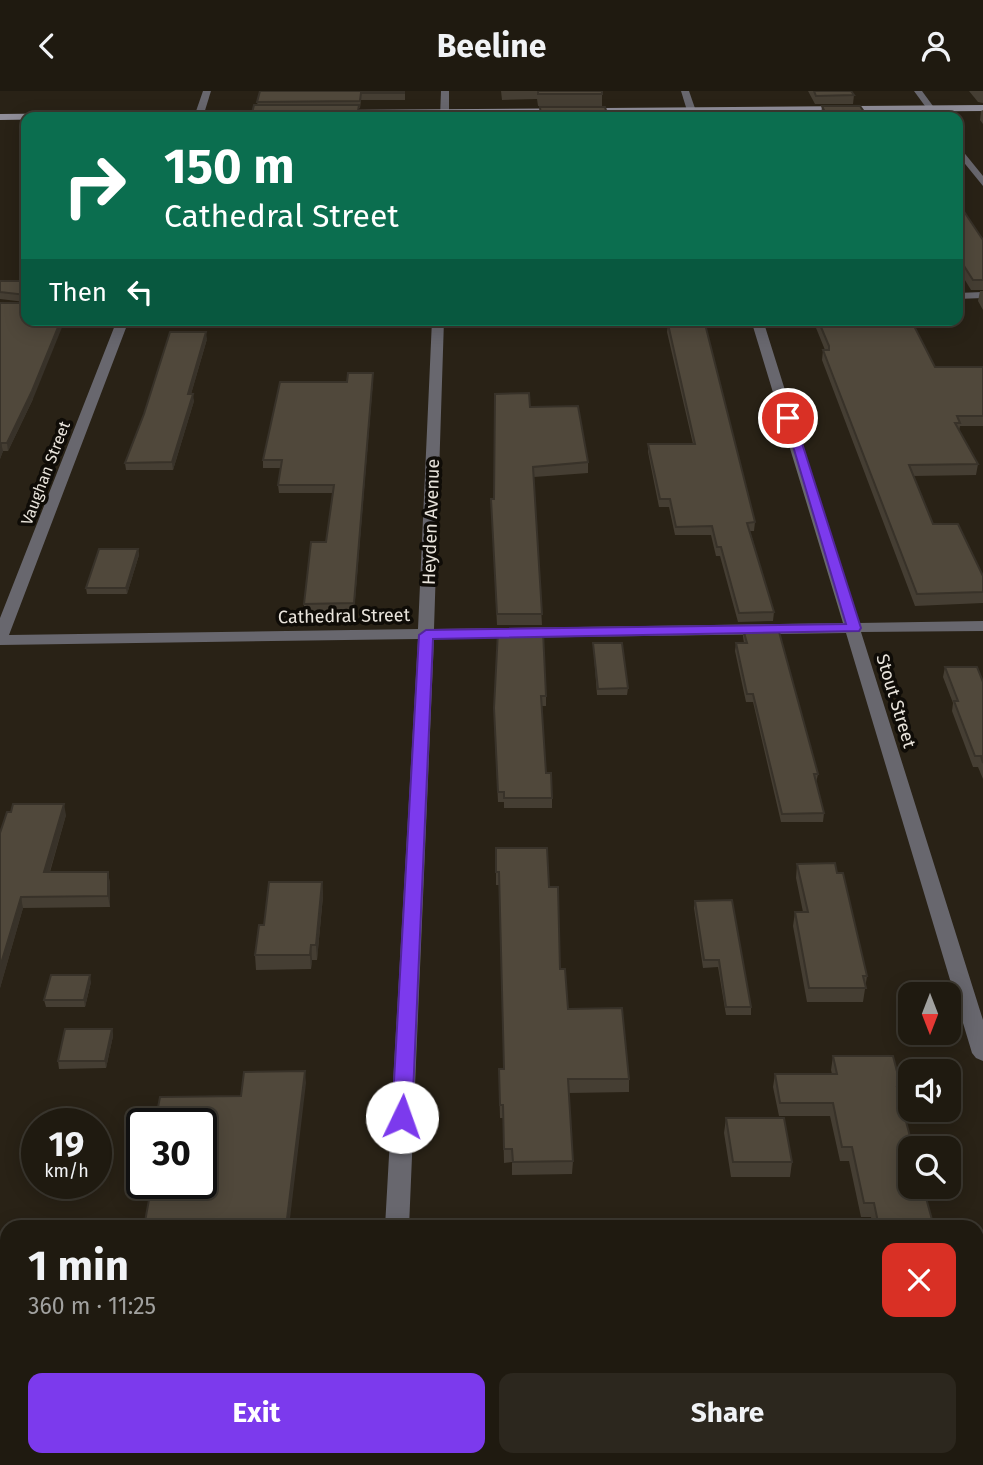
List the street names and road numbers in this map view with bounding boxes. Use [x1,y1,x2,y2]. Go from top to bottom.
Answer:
street label: Vaughan Street [17,418,74,528]
street label: Heyden Avenue [418,458,444,586]
street label: Cathedral Street [278,604,411,628]
street label: Stout Street [871,651,921,751]

